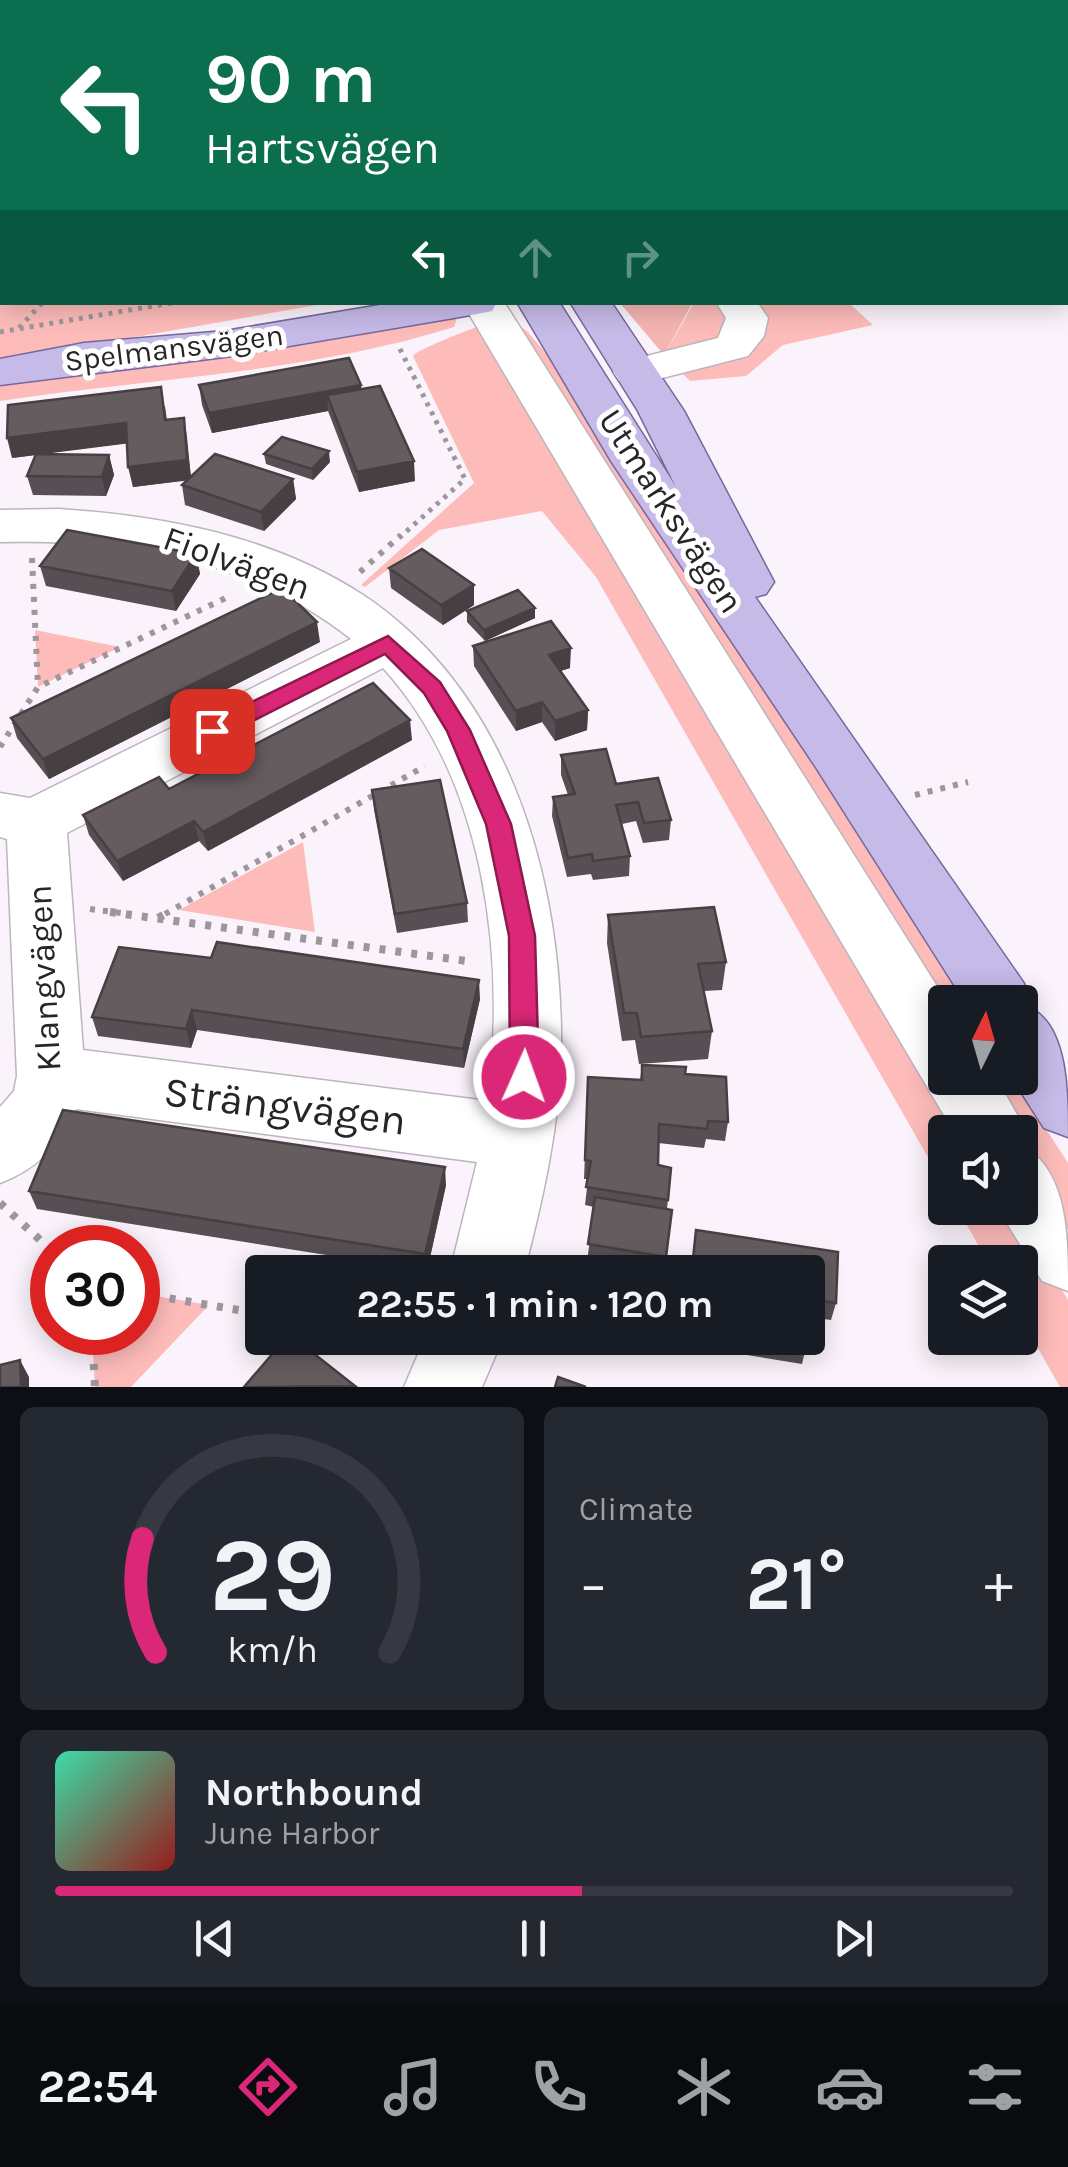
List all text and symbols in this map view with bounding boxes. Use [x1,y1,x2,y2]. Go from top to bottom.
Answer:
text: 90 m [205,38,376,120]
icon: left [40,40,170,170]
text: Hartsvägen [205,122,440,174]
icon: left [403,230,458,285]
icon: ahead [508,230,563,285]
icon: right [613,230,668,285]
street label: Spelmansvägen [63,317,285,379]
street label: Utmarksvägen [590,402,752,620]
street label: Fiolvägen [158,518,316,608]
pin [170,689,255,774]
icon: arrive [185,704,240,759]
street label: Klangvägen [19,884,69,1072]
north arrow [928,985,1038,1095]
map controls [928,985,1038,1355]
position arrow [472,1025,576,1129]
street label: Strängvägen [161,1066,409,1146]
button: sound [928,1115,1038,1225]
speed limit sign: 30 [30,1225,160,1355]
button: layers [928,1245,1038,1355]
text: 22:55 · 1 min · 120 m [357,1282,713,1327]
text: Climate [579,1491,693,1528]
text: 29 [209,1515,335,1636]
text: 21° [745,1540,847,1628]
text: − [579,1552,608,1616]
text: + [984,1552,1013,1616]
text: km/h [227,1629,317,1671]
text: Northbound [205,1770,423,1815]
text: June Harbor [205,1815,379,1852]
icon: previous [187,1911,242,1966]
icon: pause [506,1911,561,1966]
icon: next [826,1911,881,1966]
icon: directions [233,2052,303,2122]
icon: music [378,2052,448,2122]
icon: phone [524,2052,594,2122]
icon: climate [669,2052,739,2122]
icon: car [815,2052,885,2122]
icon: filters [960,2052,1030,2122]
text: 22:54 [38,2061,157,2113]

